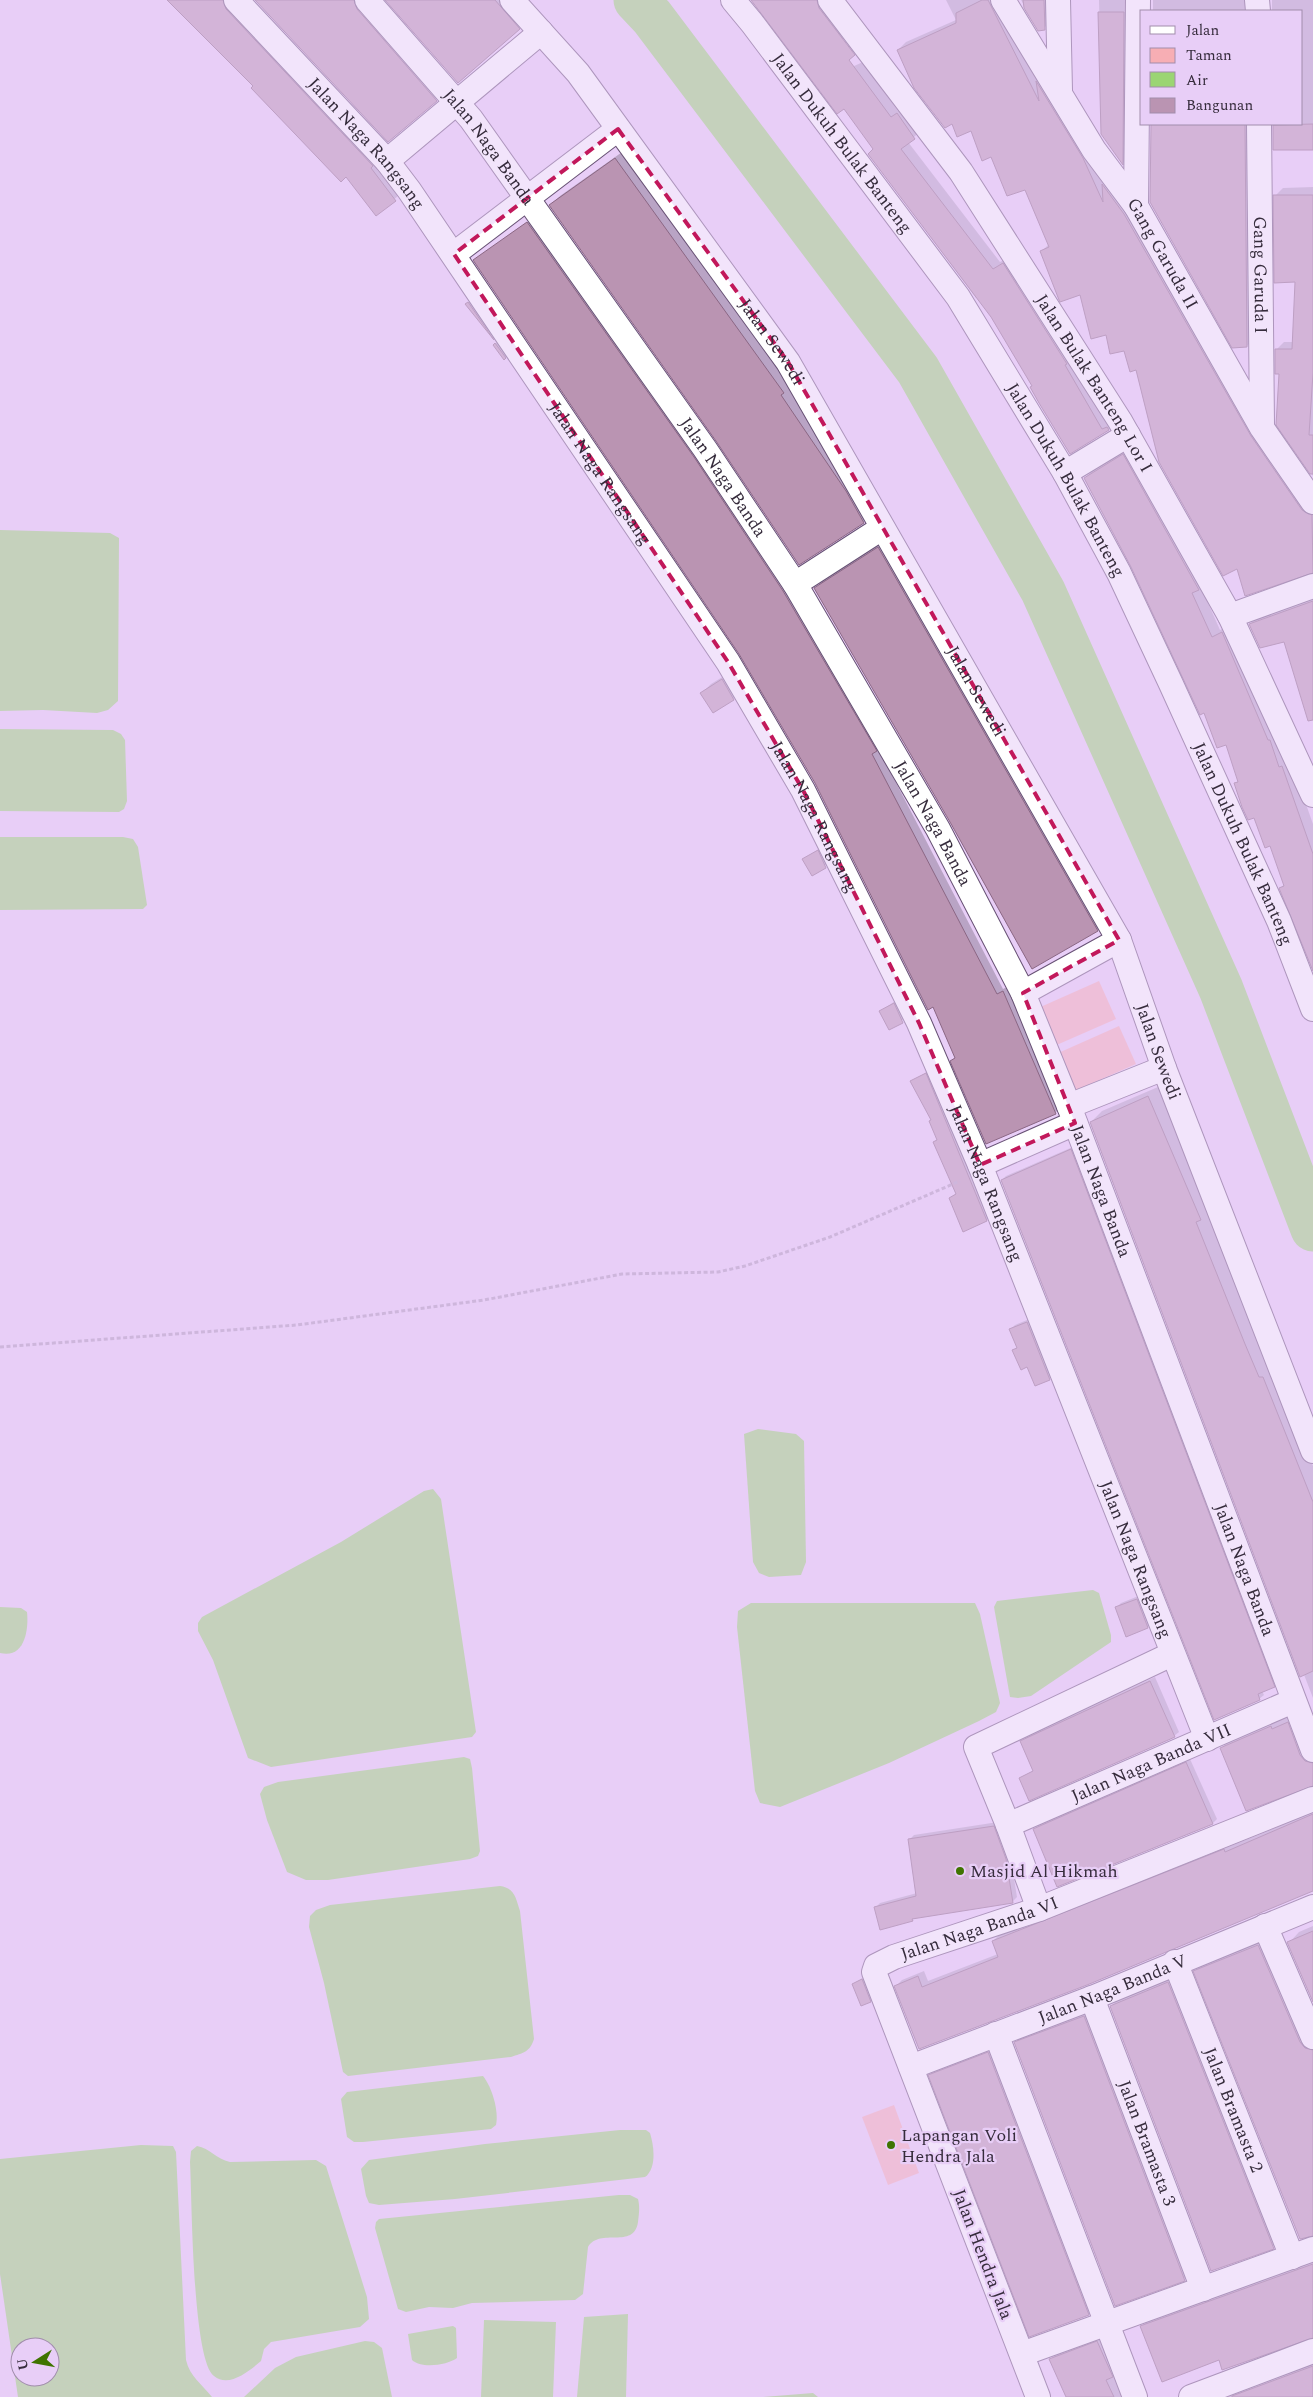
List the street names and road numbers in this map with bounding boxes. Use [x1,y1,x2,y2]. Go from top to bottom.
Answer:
street label: Jalan Dukuh Bulak Banteng [765,47,919,239]
street label: Jalan Naga Rangsang [301,71,431,215]
street label: Jalan Naga Banda [436,82,541,211]
street label: Gang Garuda II [1120,192,1205,315]
street label: Gang Garuda I [1246,216,1274,334]
street label: Jalan Bulak Banteng Lor I [1028,289,1159,478]
street label: Jalan Sewedi [732,293,812,390]
street label: Jalan Dukuh Bulak Banteng [999,378,1132,582]
street label: Jalan Naga Rangsang [542,396,658,551]
street label: Jalan Naga Banda [672,412,773,543]
street label: Jalan Sewedi [939,641,1013,742]
street label: Jalan Naga Rangsang [763,736,865,897]
street label: Jalan Dukuh Bulak Banteng [1185,738,1300,949]
street label: Jalan Naga Banda [887,755,978,891]
street label: Jalan Sewedi [1128,1000,1188,1104]
street label: Jalan Naga Rangsang [941,1100,1030,1266]
street label: Jalan Naga Banda [1063,1121,1138,1262]
street label: Jalan Naga Rangsang [1092,1476,1179,1643]
street label: Jalan Naga Banda [1207,1499,1282,1640]
street label: Jalan Naga Banda VII [1067,1717,1236,1810]
street label: Jalan Naga Banda VI [897,1890,1063,1968]
street label: Jalan Naga Banda V [1034,1947,1191,2031]
street label: Jalan Bramasta 2 [1196,2043,1270,2177]
street label: Jalan Bramasta 3 [1110,2076,1183,2210]
street label: Jalan Hendra Jala [945,2185,1020,2324]

